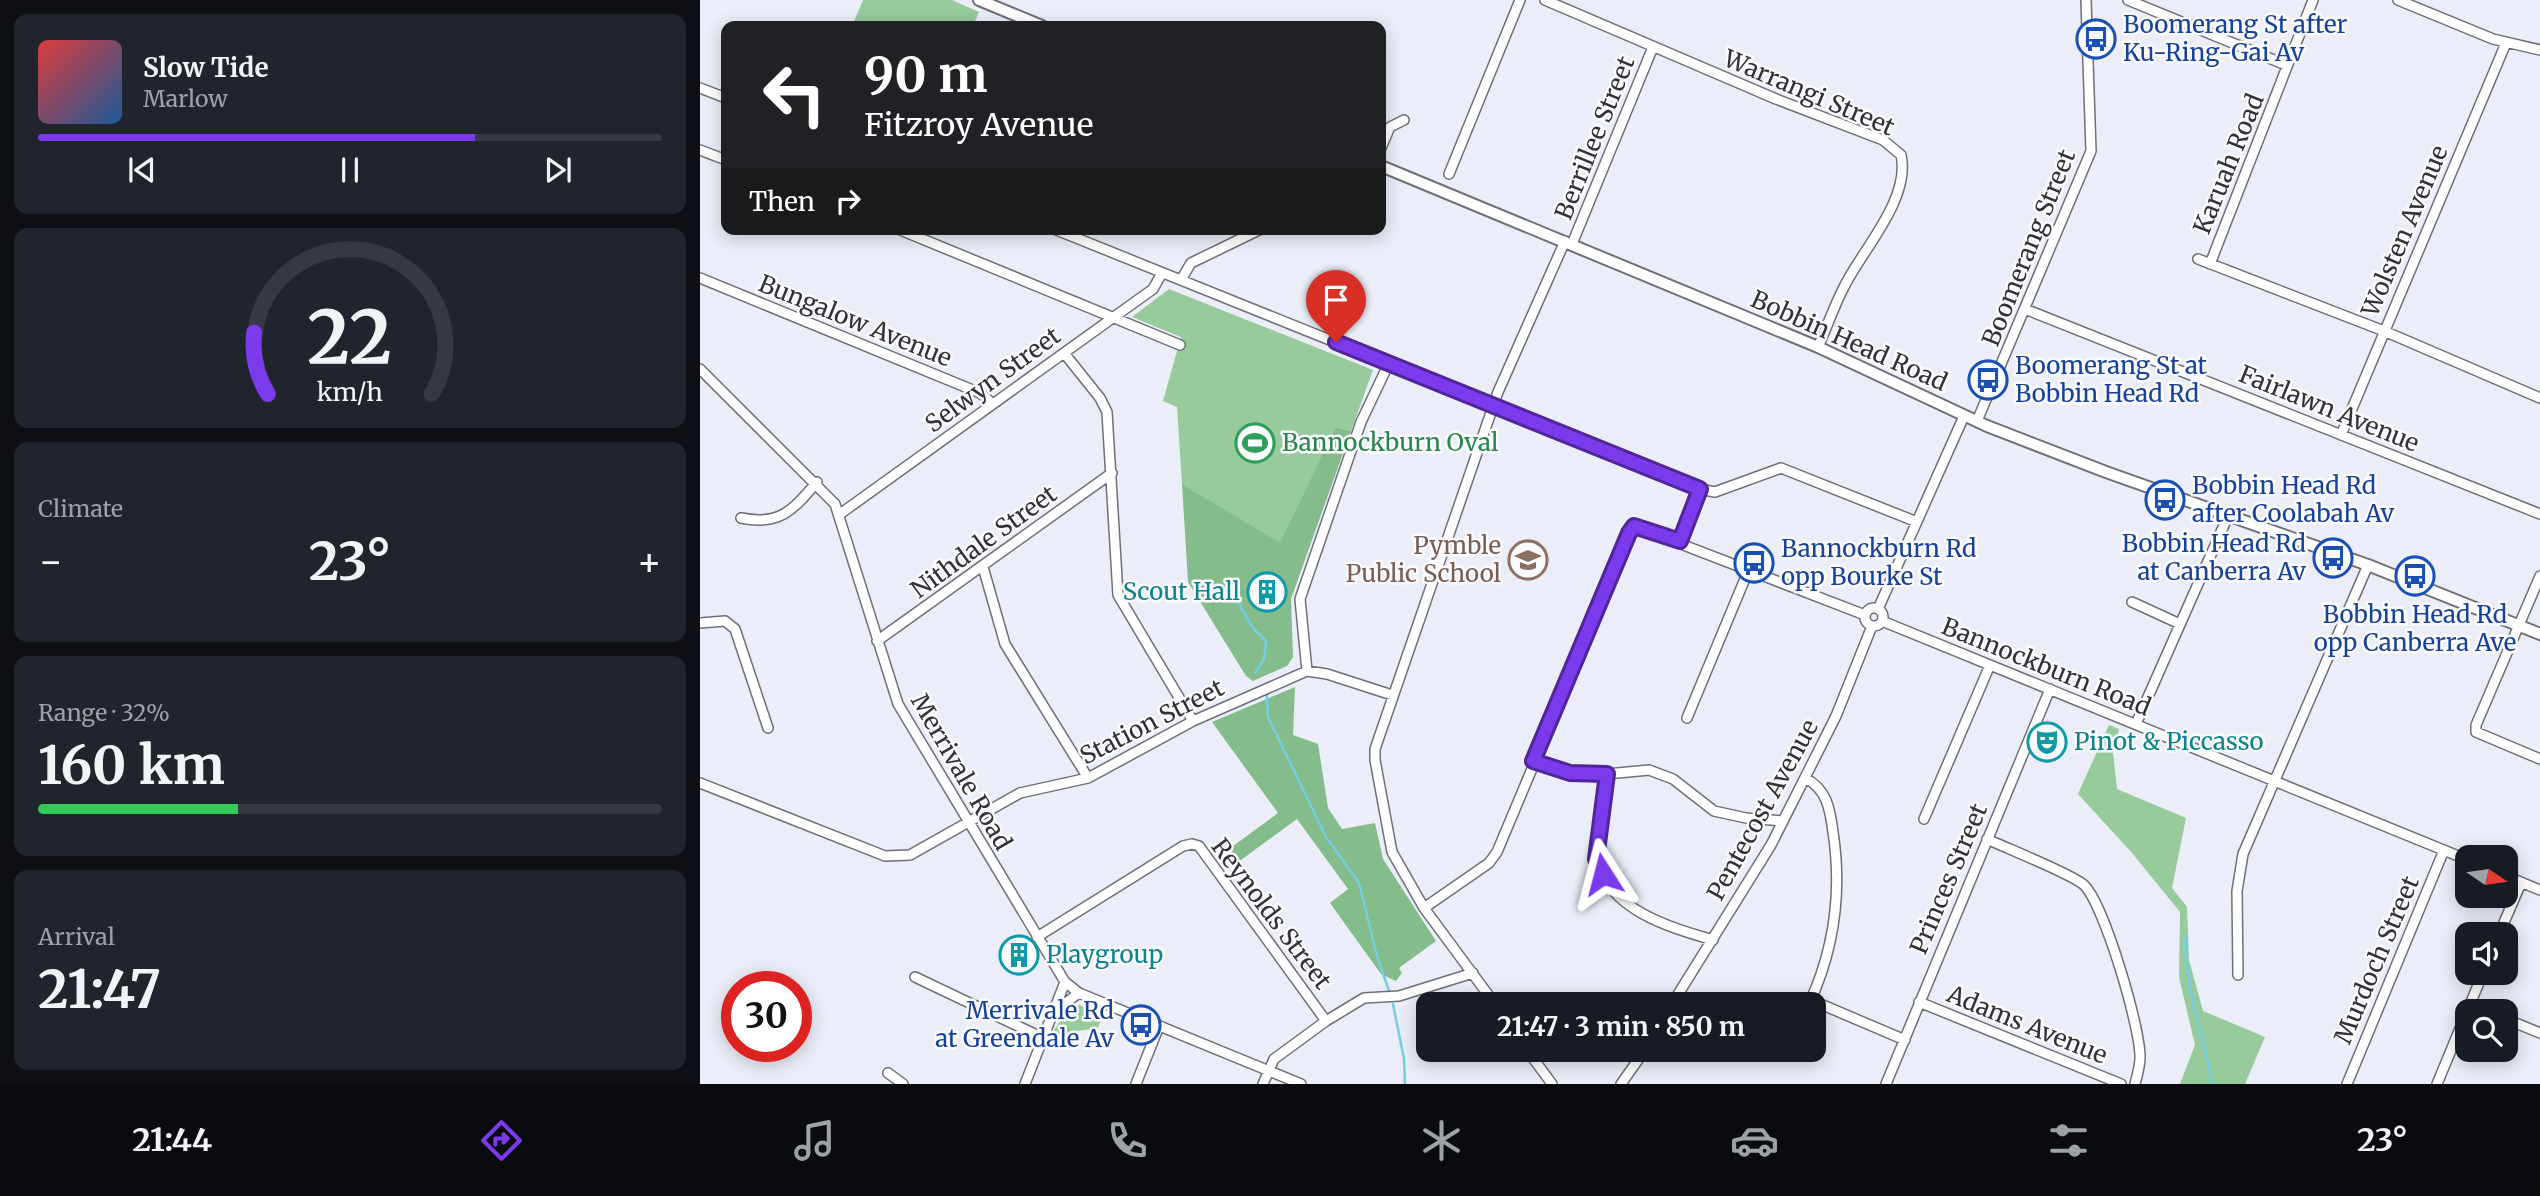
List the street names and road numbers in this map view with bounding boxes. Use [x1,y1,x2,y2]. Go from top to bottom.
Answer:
street label: Warrangi Street [1718,42,1900,143]
street label: Berrillee Street [1548,51,1642,224]
street label: Karuah Road [2186,89,2271,238]
street label: Wolsten Avenue [2354,140,2455,322]
street label: Boomerang Street [1975,144,2082,351]
street label: Bungalow Avenue [754,268,956,373]
street label: Bobbin Head Road [1746,283,1952,398]
street label: Selwyn Street [919,320,1067,439]
street label: Fairlawn Avenue [2235,358,2424,459]
street label: Nithdale Street [905,478,1063,605]
street label: Bannockburn Road [1937,610,2155,723]
street label: Station Street [1074,672,1230,771]
street label: Merrivale Road [904,688,1019,856]
street label: Pentecost Avenue [1700,714,1825,906]
street label: Princes Street [1903,798,1994,959]
street label: Reynolds Street [1205,832,1339,996]
street label: Murdoch Street [2327,871,2426,1048]
street label: Adams Avenue [1942,978,2112,1071]

